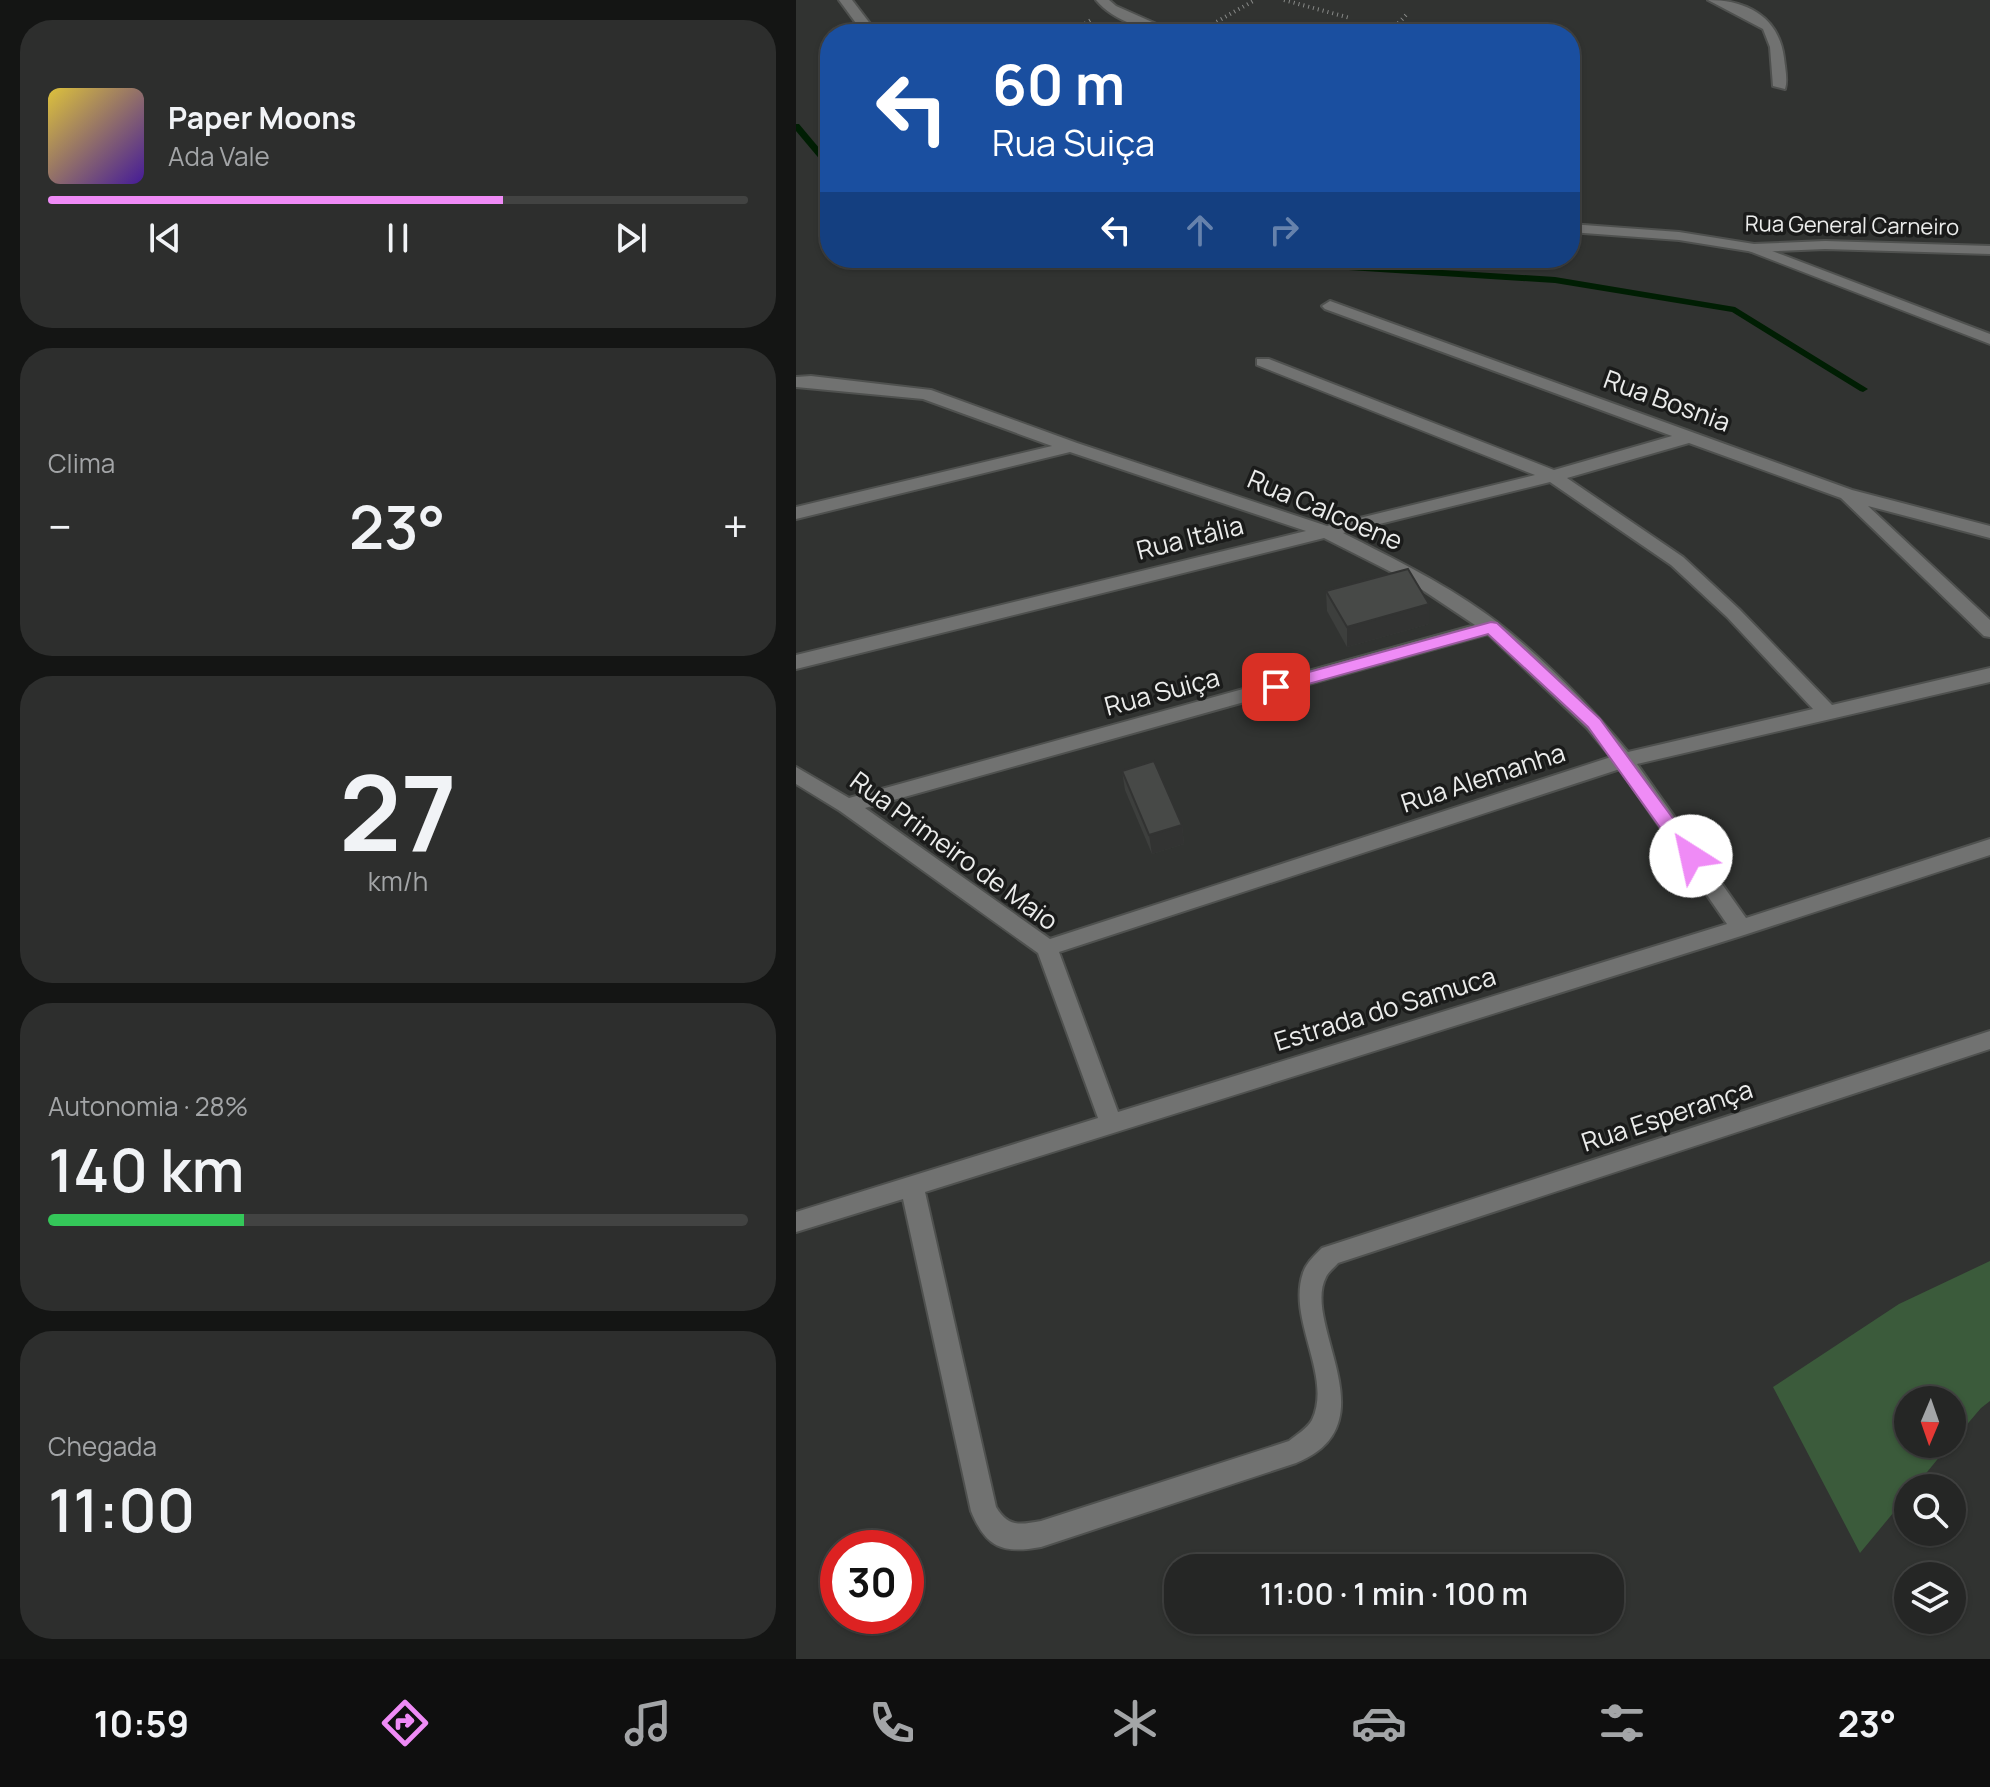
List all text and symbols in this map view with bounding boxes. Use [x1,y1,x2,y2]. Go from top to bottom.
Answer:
text: 60 m [992,45,1125,122]
icon: left [860,56,964,160]
text: Paper Moons [168,97,356,138]
text: Rua Suiça [992,118,1155,167]
text: Ada Vale [168,138,270,174]
icon: left [1094,208,1138,252]
icon: ahead [1178,208,1222,252]
icon: right [1262,208,1306,252]
street label: Rua General Carneiro [1745,208,1959,242]
icon: previous [143,216,187,260]
icon: pause [376,216,420,260]
icon: next [609,216,653,260]
street label: Rua Bosnia [1599,361,1736,440]
text: Clima [48,445,115,481]
street label: Rua Calcoene [1242,460,1409,558]
text: 23° [349,485,445,567]
text: − [48,496,72,556]
text: + [723,496,748,556]
street label: Rua Itália [1133,506,1247,568]
pin [1242,653,1310,721]
street label: Rua Suiça [1100,658,1223,724]
icon: arrive [1254,665,1298,709]
street label: Rua Alemanha [1396,734,1569,821]
text: 27 [339,740,457,882]
street label: Rua Primeiro de Maio [843,762,1066,938]
position arrow [1649,814,1733,898]
text: km/h [368,863,428,899]
street label: Estrada do Samuca [1269,957,1500,1059]
street label: Rua Esperança [1577,1070,1757,1160]
text: Autonomia · 28% [48,1088,248,1124]
text: 140 km [48,1128,244,1210]
north arrow [1894,1386,1966,1458]
map controls [1894,1386,1966,1634]
text: Chegada [48,1428,157,1464]
text: 11:00 [48,1468,195,1550]
button: search [1894,1474,1966,1546]
speed limit sign: 30 [820,1530,924,1634]
button: layers [1894,1562,1966,1634]
text: 11:00 · 1 min · 100 m [1260,1573,1528,1614]
icon: directions [377,1695,433,1751]
icon: music [620,1695,676,1751]
icon: phone [864,1695,920,1751]
icon: climate [1107,1695,1163,1751]
icon: car [1351,1695,1407,1751]
icon: filters [1594,1695,1650,1751]
text: 10:59 [94,1699,189,1748]
text: 23° [1838,1699,1896,1748]

